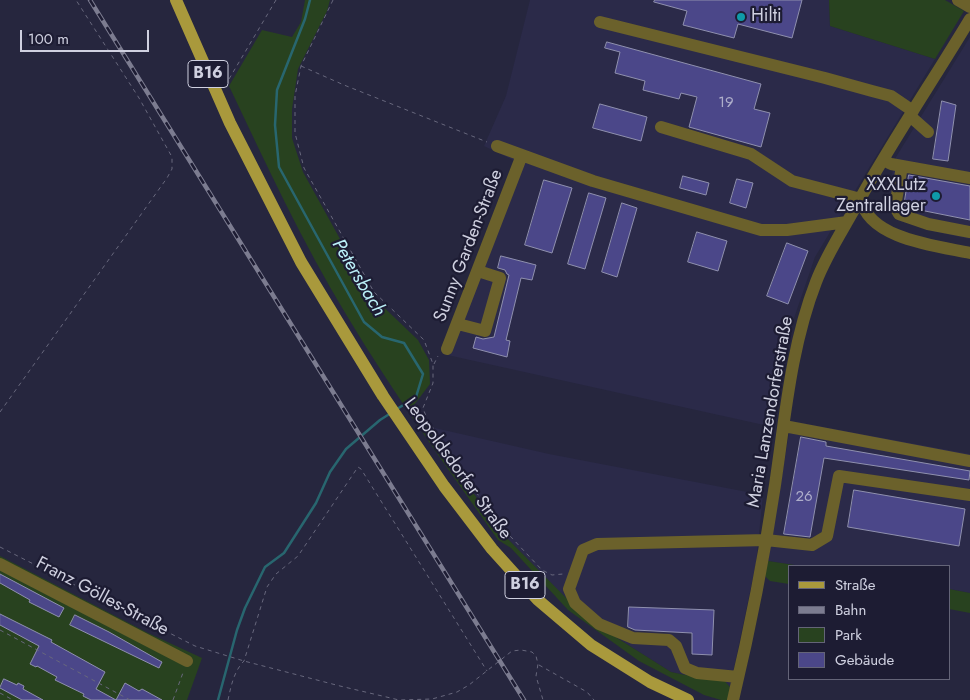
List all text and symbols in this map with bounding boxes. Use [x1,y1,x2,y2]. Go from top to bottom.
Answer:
place label: Hilti [751,6,782,28]
marker: Hilti [735,11,747,23]
scale bar [22,20,151,52]
text: 100 m [28,28,69,50]
road number: B16 [188,61,228,88]
house number: 19 [718,94,734,112]
street label: Sunny Garden-Straße [430,167,508,325]
place label: XXXLutz Zentrallager [836,175,926,218]
marker: XXXLutz Zentrallager [930,190,942,202]
water label: Petersbach [326,235,390,321]
street label: Maria Lanzendorferstraße [744,315,798,509]
street label: Leopoldsdorfer Straße [398,394,516,544]
house number: 26 [795,488,813,506]
street label: Franz Gölles-Straße [32,553,172,641]
legend [788,565,950,680]
road number: B16 [505,572,545,598]
text: Straße [835,574,875,596]
text: Bahn [835,599,866,621]
text: Park [835,624,862,646]
text: Gebäude [835,649,894,671]

